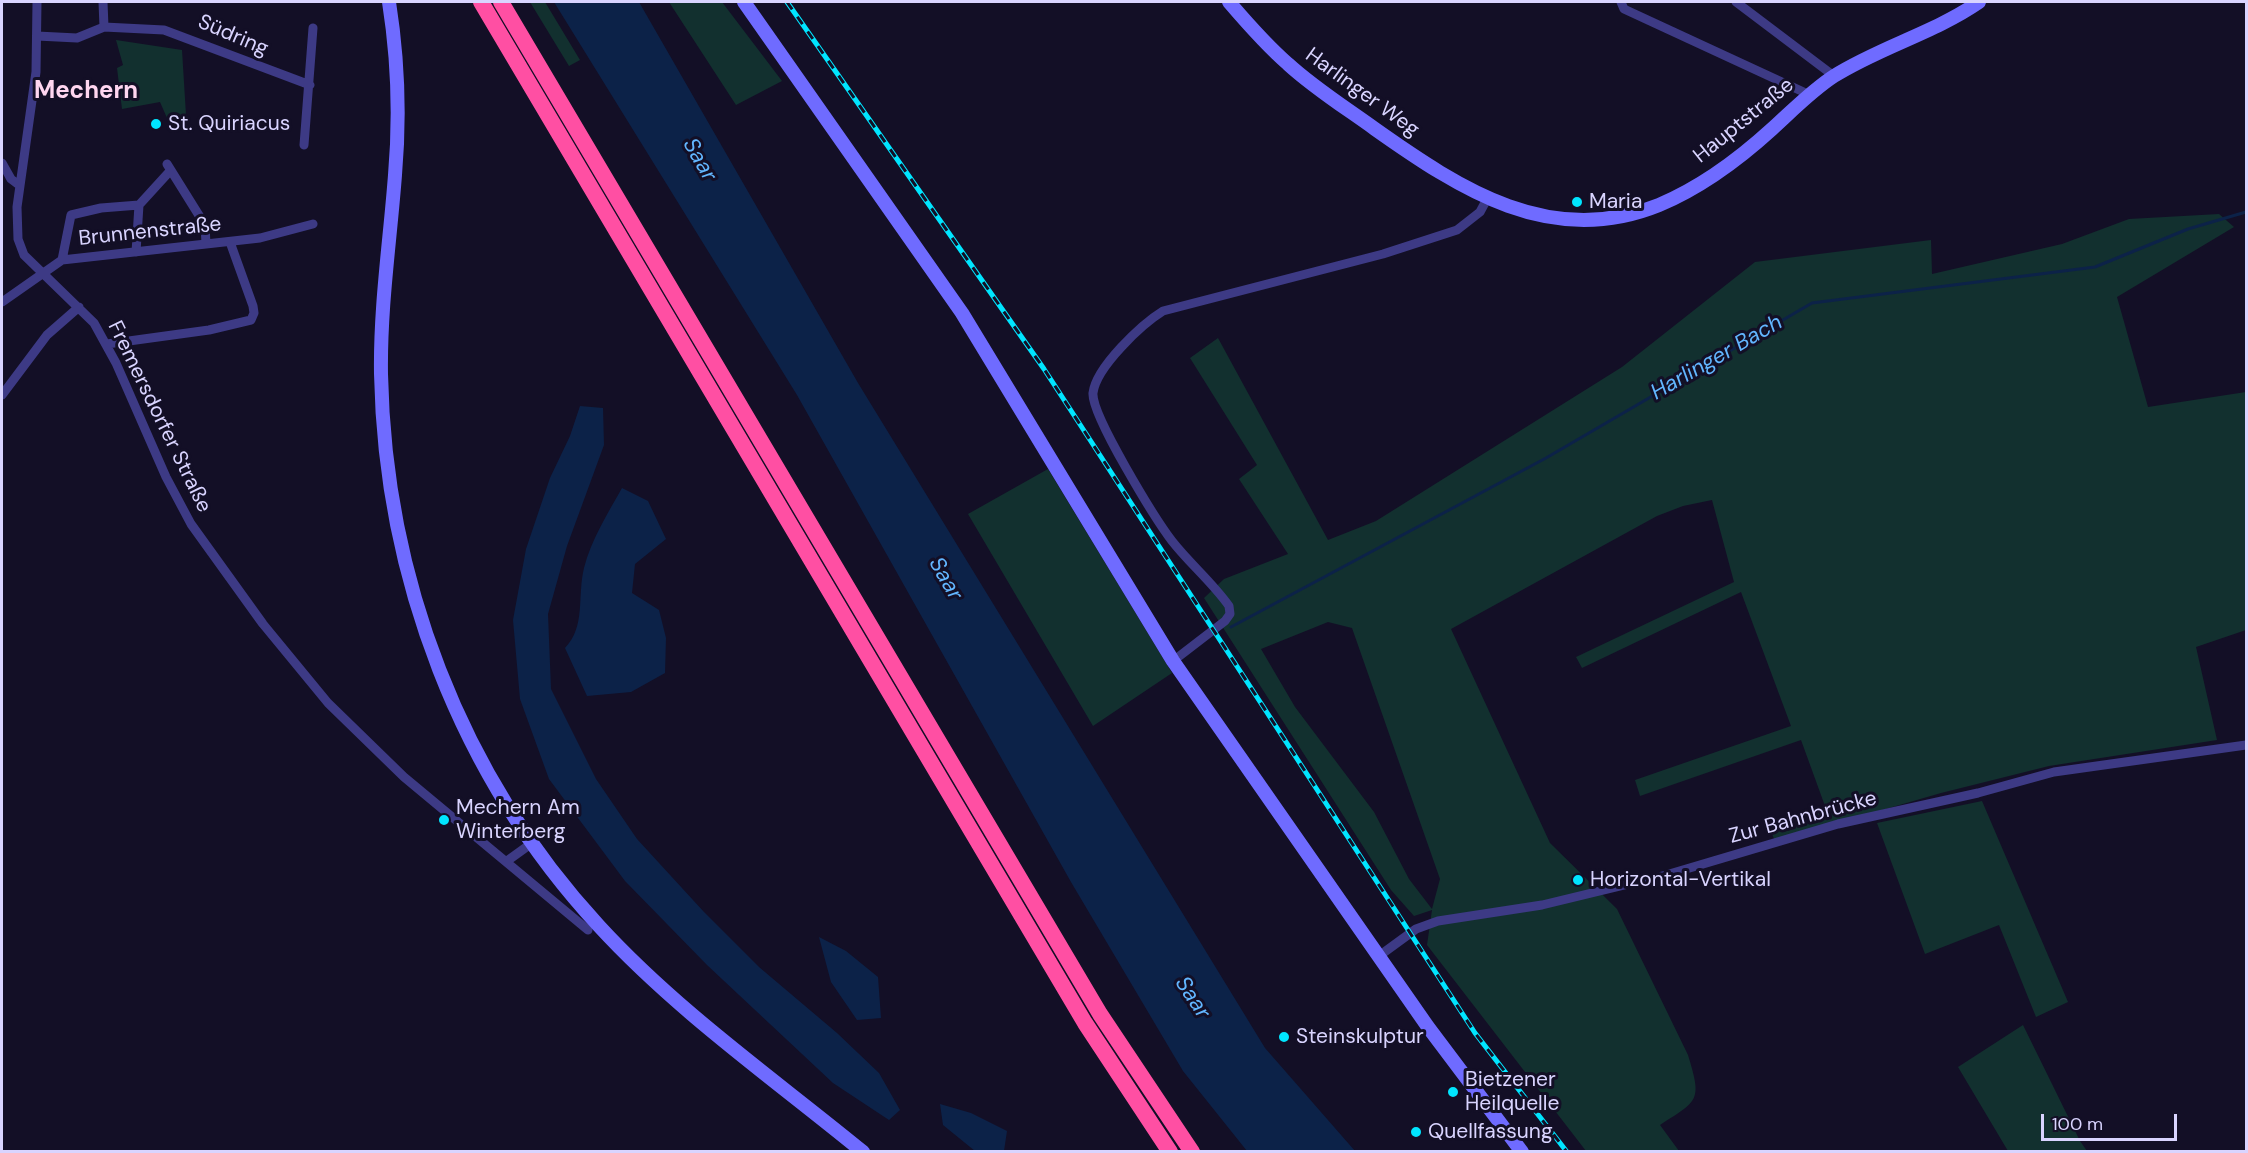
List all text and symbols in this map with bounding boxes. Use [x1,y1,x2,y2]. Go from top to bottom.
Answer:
street label: Südring [194,10,272,62]
street label: Harlinger Weg [1300,43,1424,143]
street label: Hauptstraße [1689,73,1799,169]
district label: Mechern [34,78,138,106]
place label: St. Quiriacus [168,111,290,137]
marker: St. Quiriacus [149,117,163,131]
water label: Saar [676,134,722,186]
place label: Maria [1589,189,1642,215]
marker: Maria [1570,195,1584,209]
street label: Brunnenstraße [77,212,223,252]
water label: Harlinger Bach [1647,310,1787,406]
street label: Fremersdorfer Straße [102,317,216,517]
water label: Saar [922,553,968,605]
street label: Zur Bahnbrücke [1726,786,1880,850]
place label: Mechern Am Winterberg [456,795,580,845]
marker: Mechern Am Winterberg [437,813,451,827]
place label: Horizontal-Vertikal [1590,867,1771,893]
marker: Horizontal-Vertikal [1571,873,1585,887]
water label: Saar [1169,972,1215,1024]
place label: Steinskulptur [1296,1024,1424,1050]
marker: Steinskulptur [1277,1030,1291,1044]
place label: Bietzener Heilquelle [1465,1067,1559,1117]
marker: Bietzener Heilquelle [1446,1085,1460,1099]
scale bar [2044,1102,2180,1140]
text: 100 m [2052,1112,2103,1136]
place label: Quellfassung [1428,1119,1553,1145]
marker: Quellfassung [1409,1125,1423,1139]

